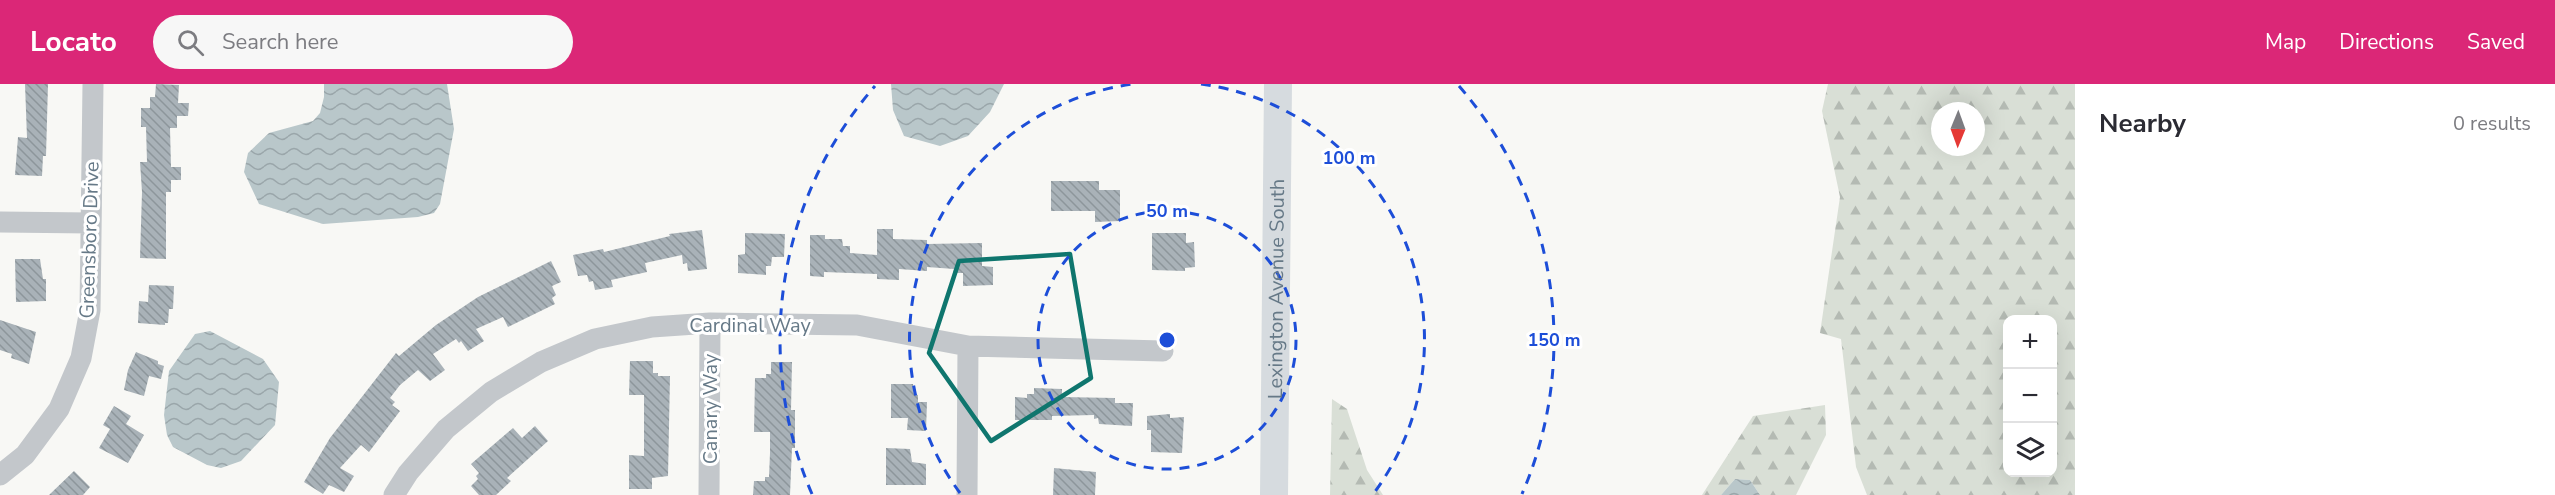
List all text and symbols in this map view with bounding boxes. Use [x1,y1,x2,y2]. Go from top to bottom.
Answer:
search box [153,15,573,69]
text: Locato [30,23,117,61]
icon: search [174,26,207,59]
text: Search here [222,27,339,57]
text: Map [2265,28,2306,56]
text: Directions [2339,28,2434,56]
text: Saved [2467,28,2525,56]
north arrow [1931,102,1985,156]
text: Nearby [2099,106,2186,141]
text: 0 results [2453,110,2531,137]
text: 100 m [1322,146,1376,170]
street label: Greensboro Drive [73,161,106,319]
street label: Lexington Avenue South [1262,179,1291,399]
text: 50 m [1146,199,1188,223]
street label: Cardinal Way [689,312,812,339]
map controls [2003,315,2057,477]
button: + [2003,315,2057,369]
text: 150 m [1527,328,1581,352]
centre of rings [1157,330,1177,350]
street label: Canary Way [697,353,724,464]
button: − [2003,369,2057,423]
button: layers [2003,423,2057,477]

